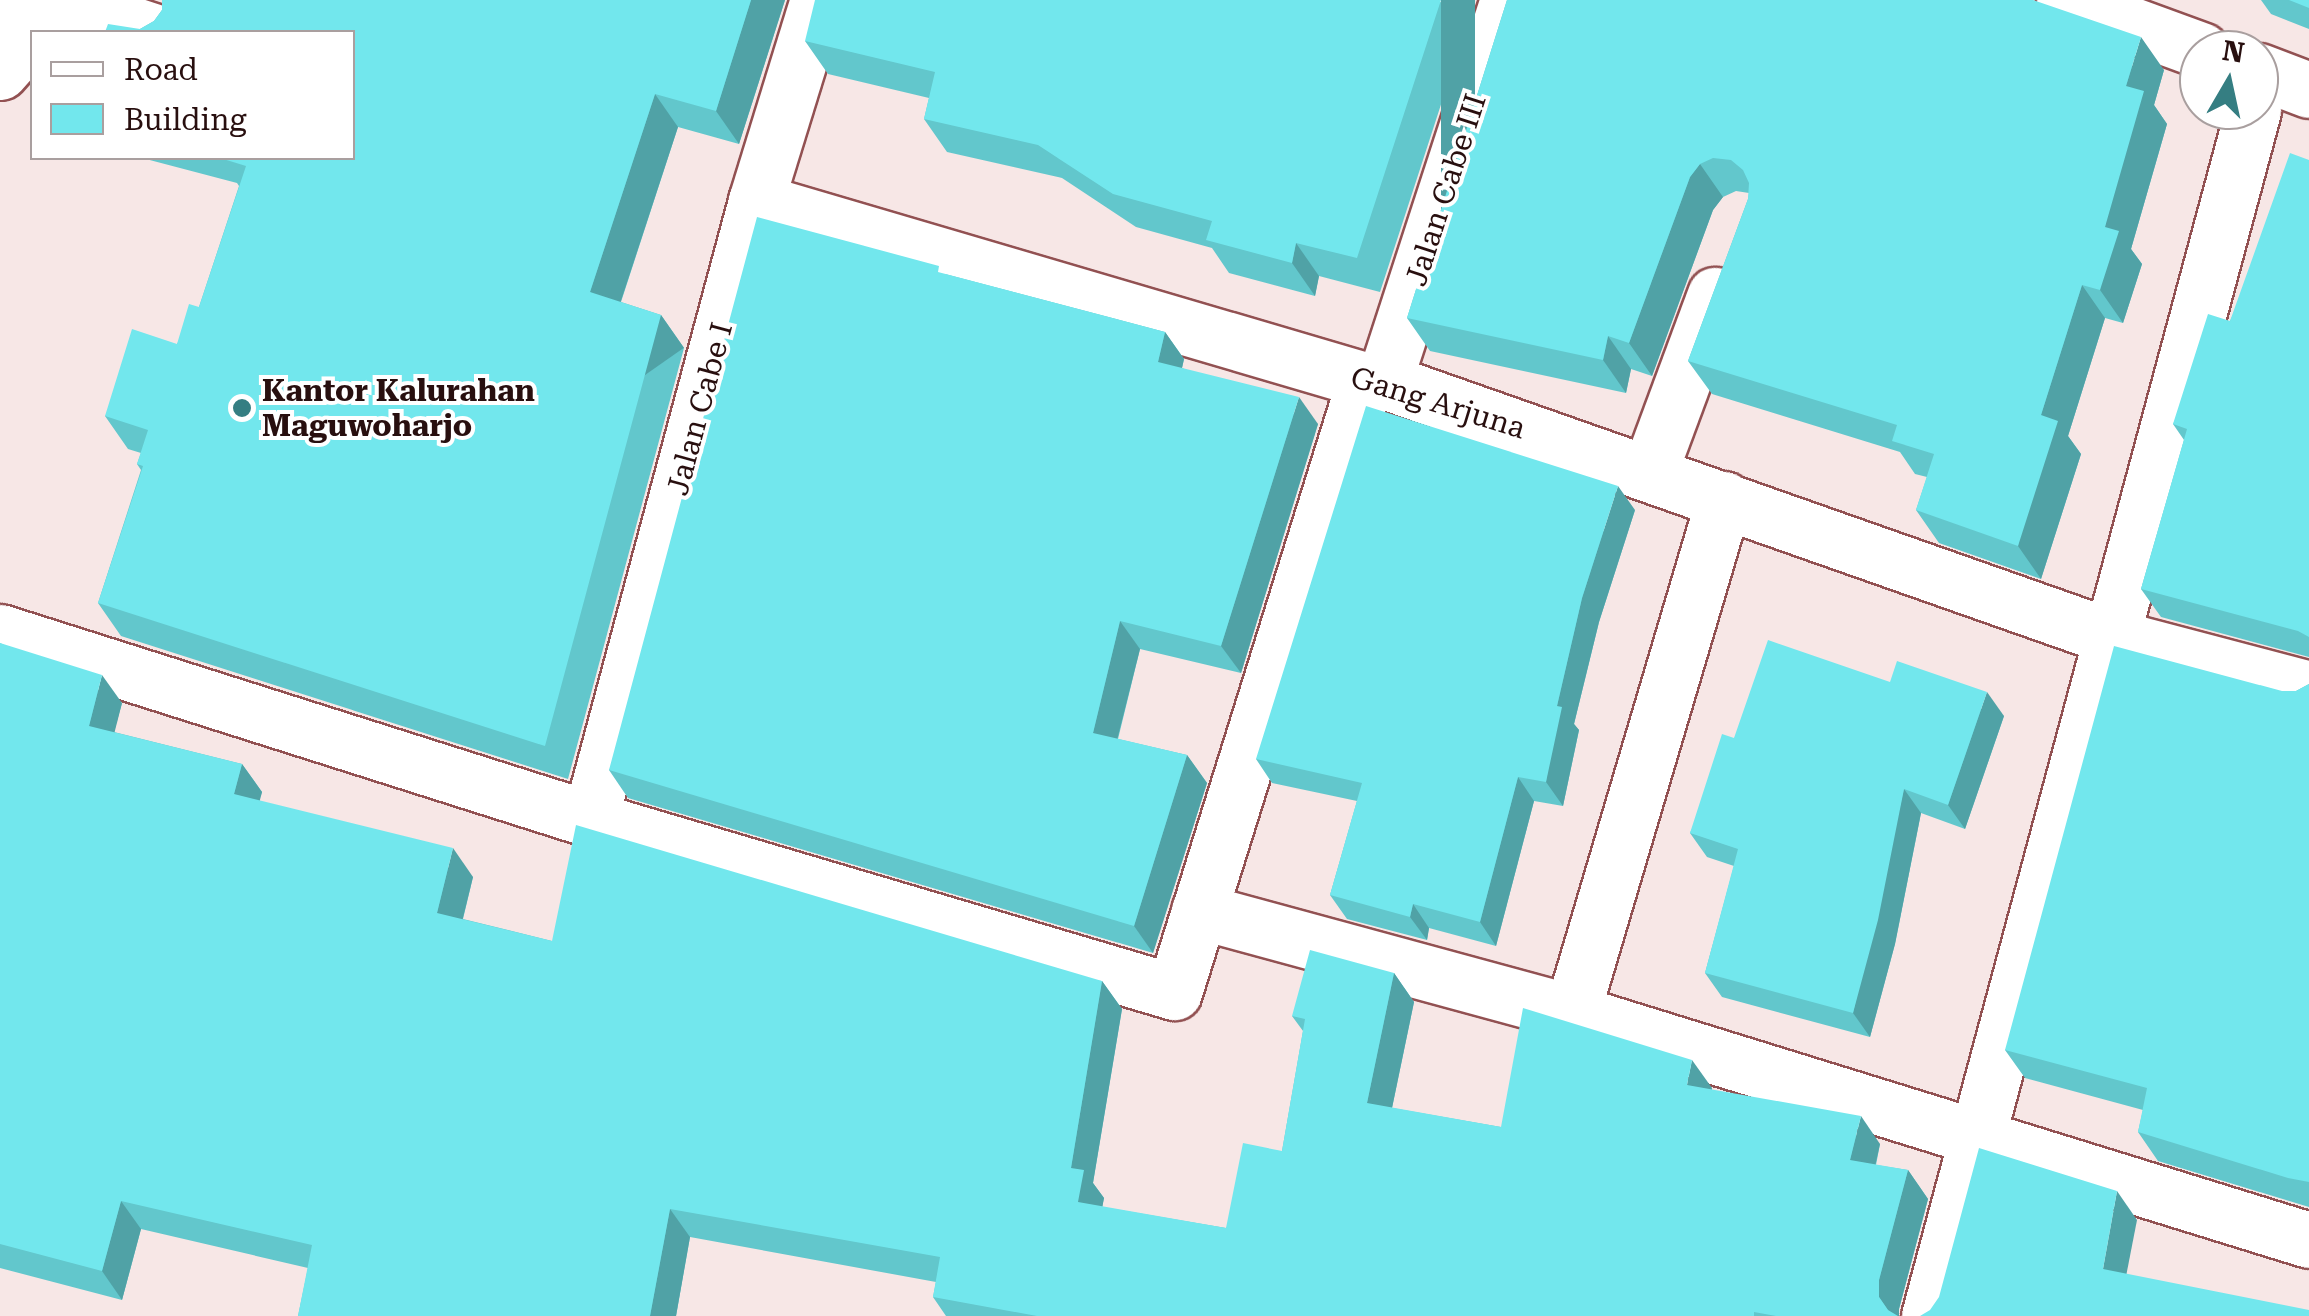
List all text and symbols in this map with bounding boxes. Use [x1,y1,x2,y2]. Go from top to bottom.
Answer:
legend [30,30,355,160]
north arrow [2179,30,2279,130]
text: N [2220,34,2247,70]
text: Road [124,52,198,87]
street label: Jalan Cabe III [1398,89,1494,291]
text: Building [124,102,247,137]
street label: Jalan Cabe I [660,319,740,499]
street label: Gang Arjuna [1346,359,1530,447]
place label: Kantor Kalurahan Maguwoharjo [262,373,535,444]
marker: Kantor Kalurahan Maguwoharjo [231,397,253,419]

